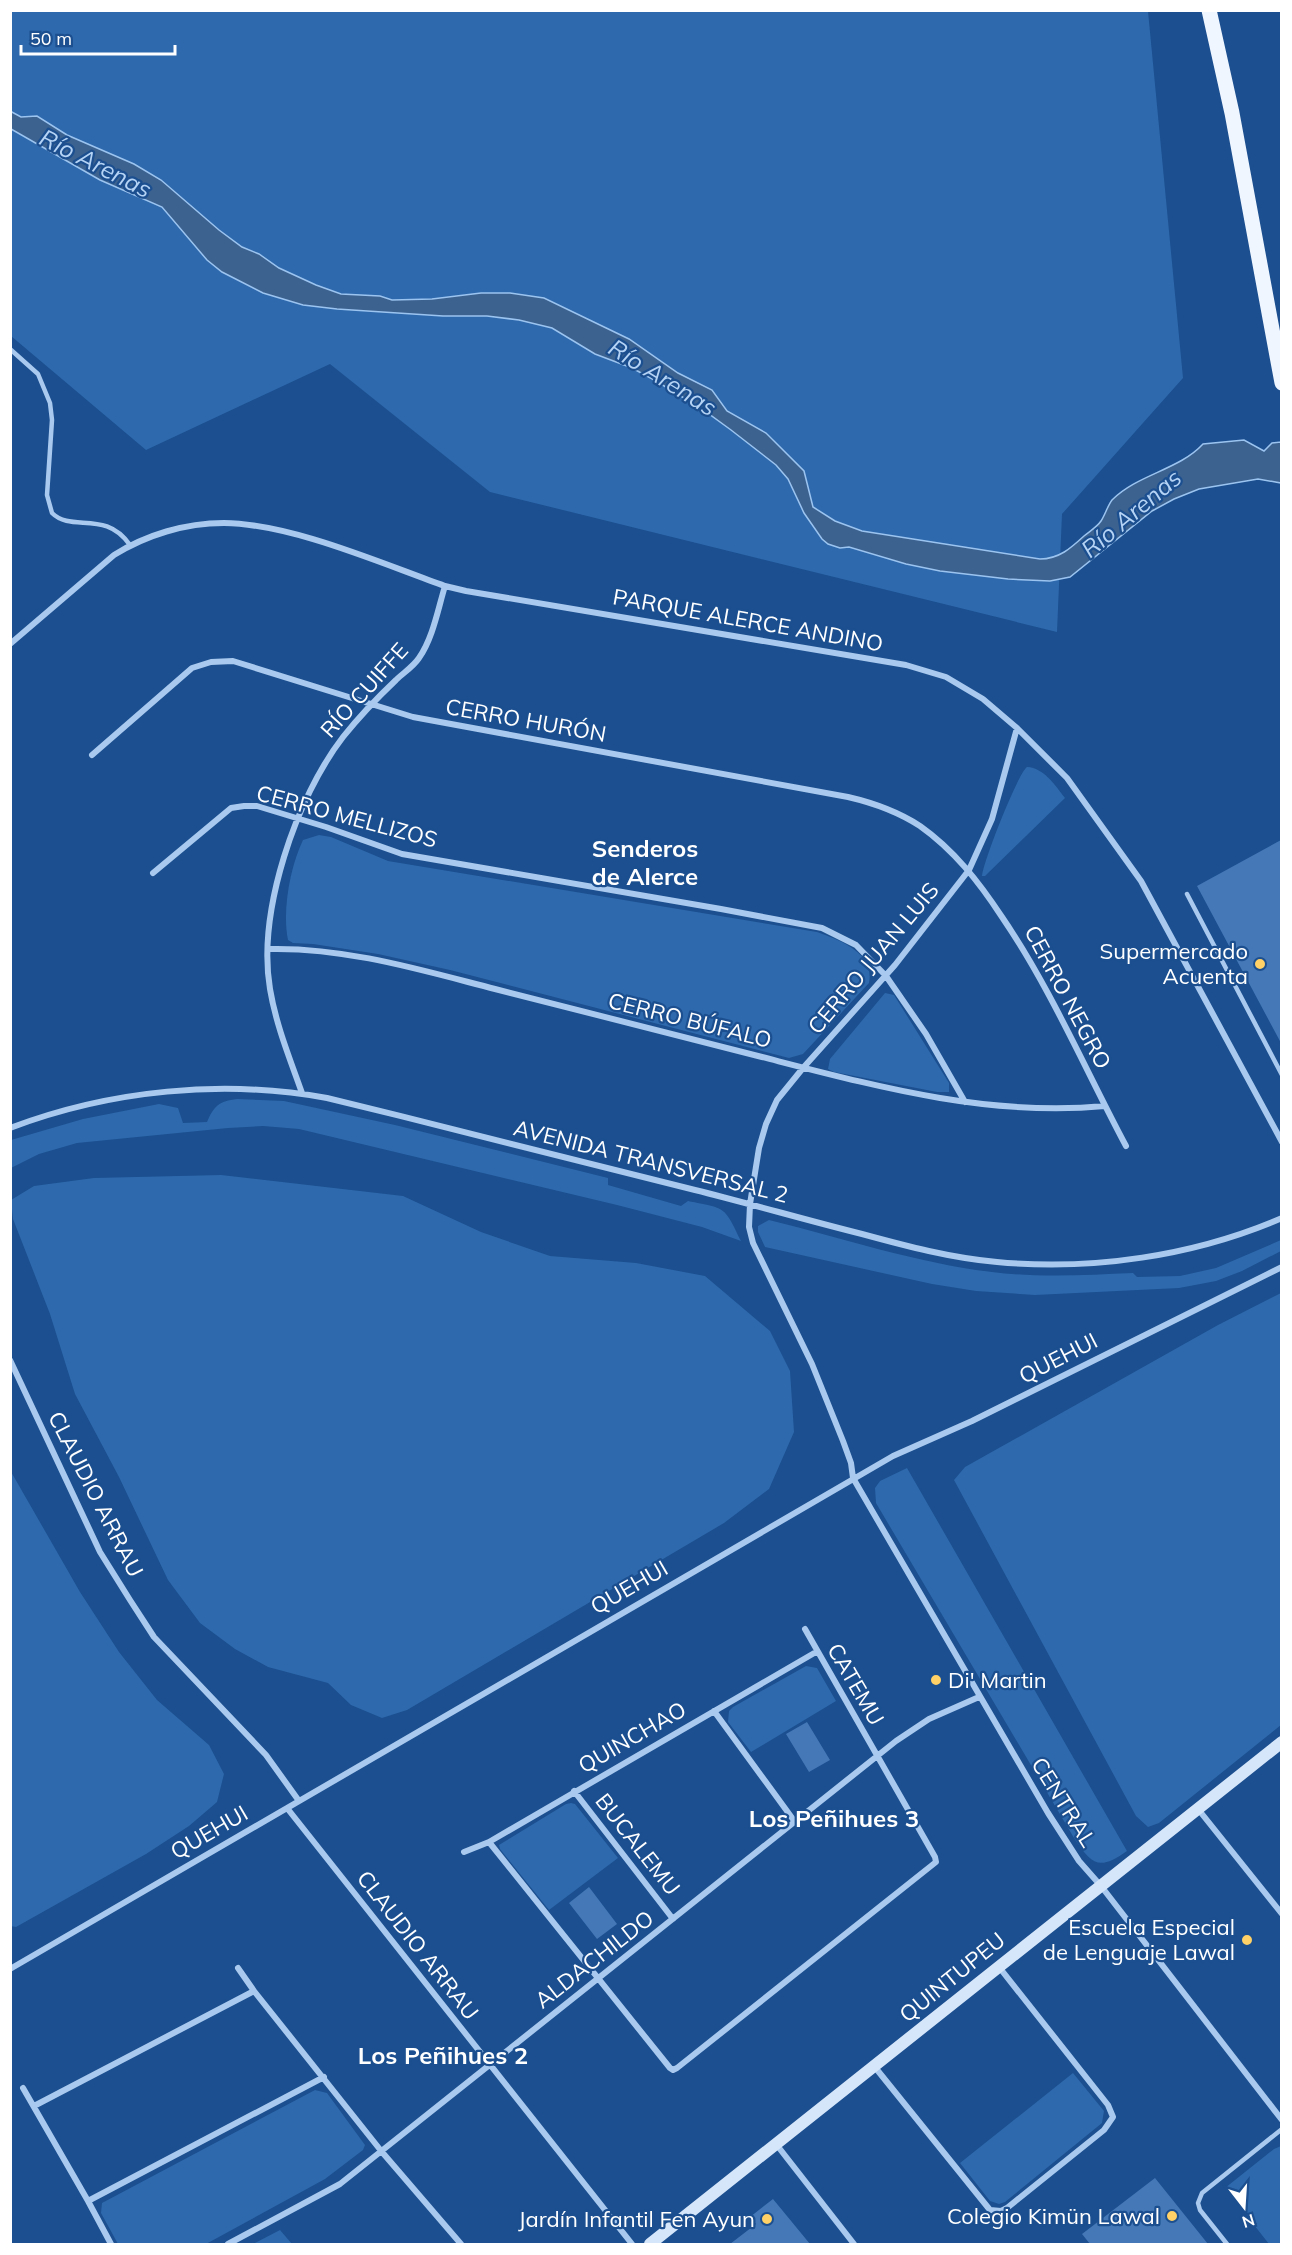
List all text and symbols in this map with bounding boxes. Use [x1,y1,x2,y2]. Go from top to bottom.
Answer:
scale bar [21,18,176,56]
text: 50 m [30,27,72,50]
water label: Río Arenas [35,122,157,204]
water label: Río Arenas [603,332,723,422]
water label: Río Arenas [1075,462,1187,564]
street label: PARQUE ALERCE ANDINO [611,582,885,658]
street label: RÍO CUIFFE [314,637,414,743]
street label: CERRO HURÓN [444,692,608,748]
street label: CERRO MELLIZOS [254,778,440,854]
district label: Senderos de Alerce [592,833,698,891]
street label: CERRO JUAN LUIS [801,876,945,1040]
street label: CERRO NEGRO [1018,920,1118,1074]
place label: Supermercado Acuenta [1100,937,1248,990]
marker: Supermercado Acuenta [1253,957,1267,971]
street label: CERRO BÚFALO [605,986,775,1054]
street label: AVENIDA TRANSVERSAL 2 [511,1113,791,1209]
street label: QUEHUI [1014,1326,1102,1390]
street label: CLAUDIO ARRAU [42,1407,150,1581]
street label: QUEHUI [585,1554,673,1620]
street label: CATEMU [821,1638,891,1730]
place label: Di' Martin [948,1666,1047,1694]
marker: Di' Martin [929,1673,943,1687]
street label: QUINCHAO [573,1695,691,1779]
street label: CENTRAL [1025,1752,1103,1852]
street label: BUCALEMU [589,1787,687,1901]
street label: QUEHUI [165,1799,253,1865]
district label: Los Peñihues 3 [749,1803,919,1833]
street label: CLAUDIO ARRAU [351,1865,485,2025]
street label: ALDACHILDO [529,1904,659,2014]
place label: Escuela Especial de Lenguaje Lawal [1043,1913,1235,1966]
street label: QUINTUPEU [894,1926,1010,2028]
marker: Escuela Especial de Lenguaje Lawal [1240,1933,1254,1947]
district label: Los Peñihues 2 [358,2040,528,2070]
north arrow [1214,2177,1274,2237]
place label: Colegio Kimün Lawal [947,2202,1160,2230]
place label: Jardín Infantil Fen Ayun [518,2205,755,2233]
marker: Colegio Kimün Lawal [1165,2209,1179,2223]
text: N [1240,2210,1257,2233]
marker: Jardín Infantil Fen Ayun [760,2212,774,2226]

